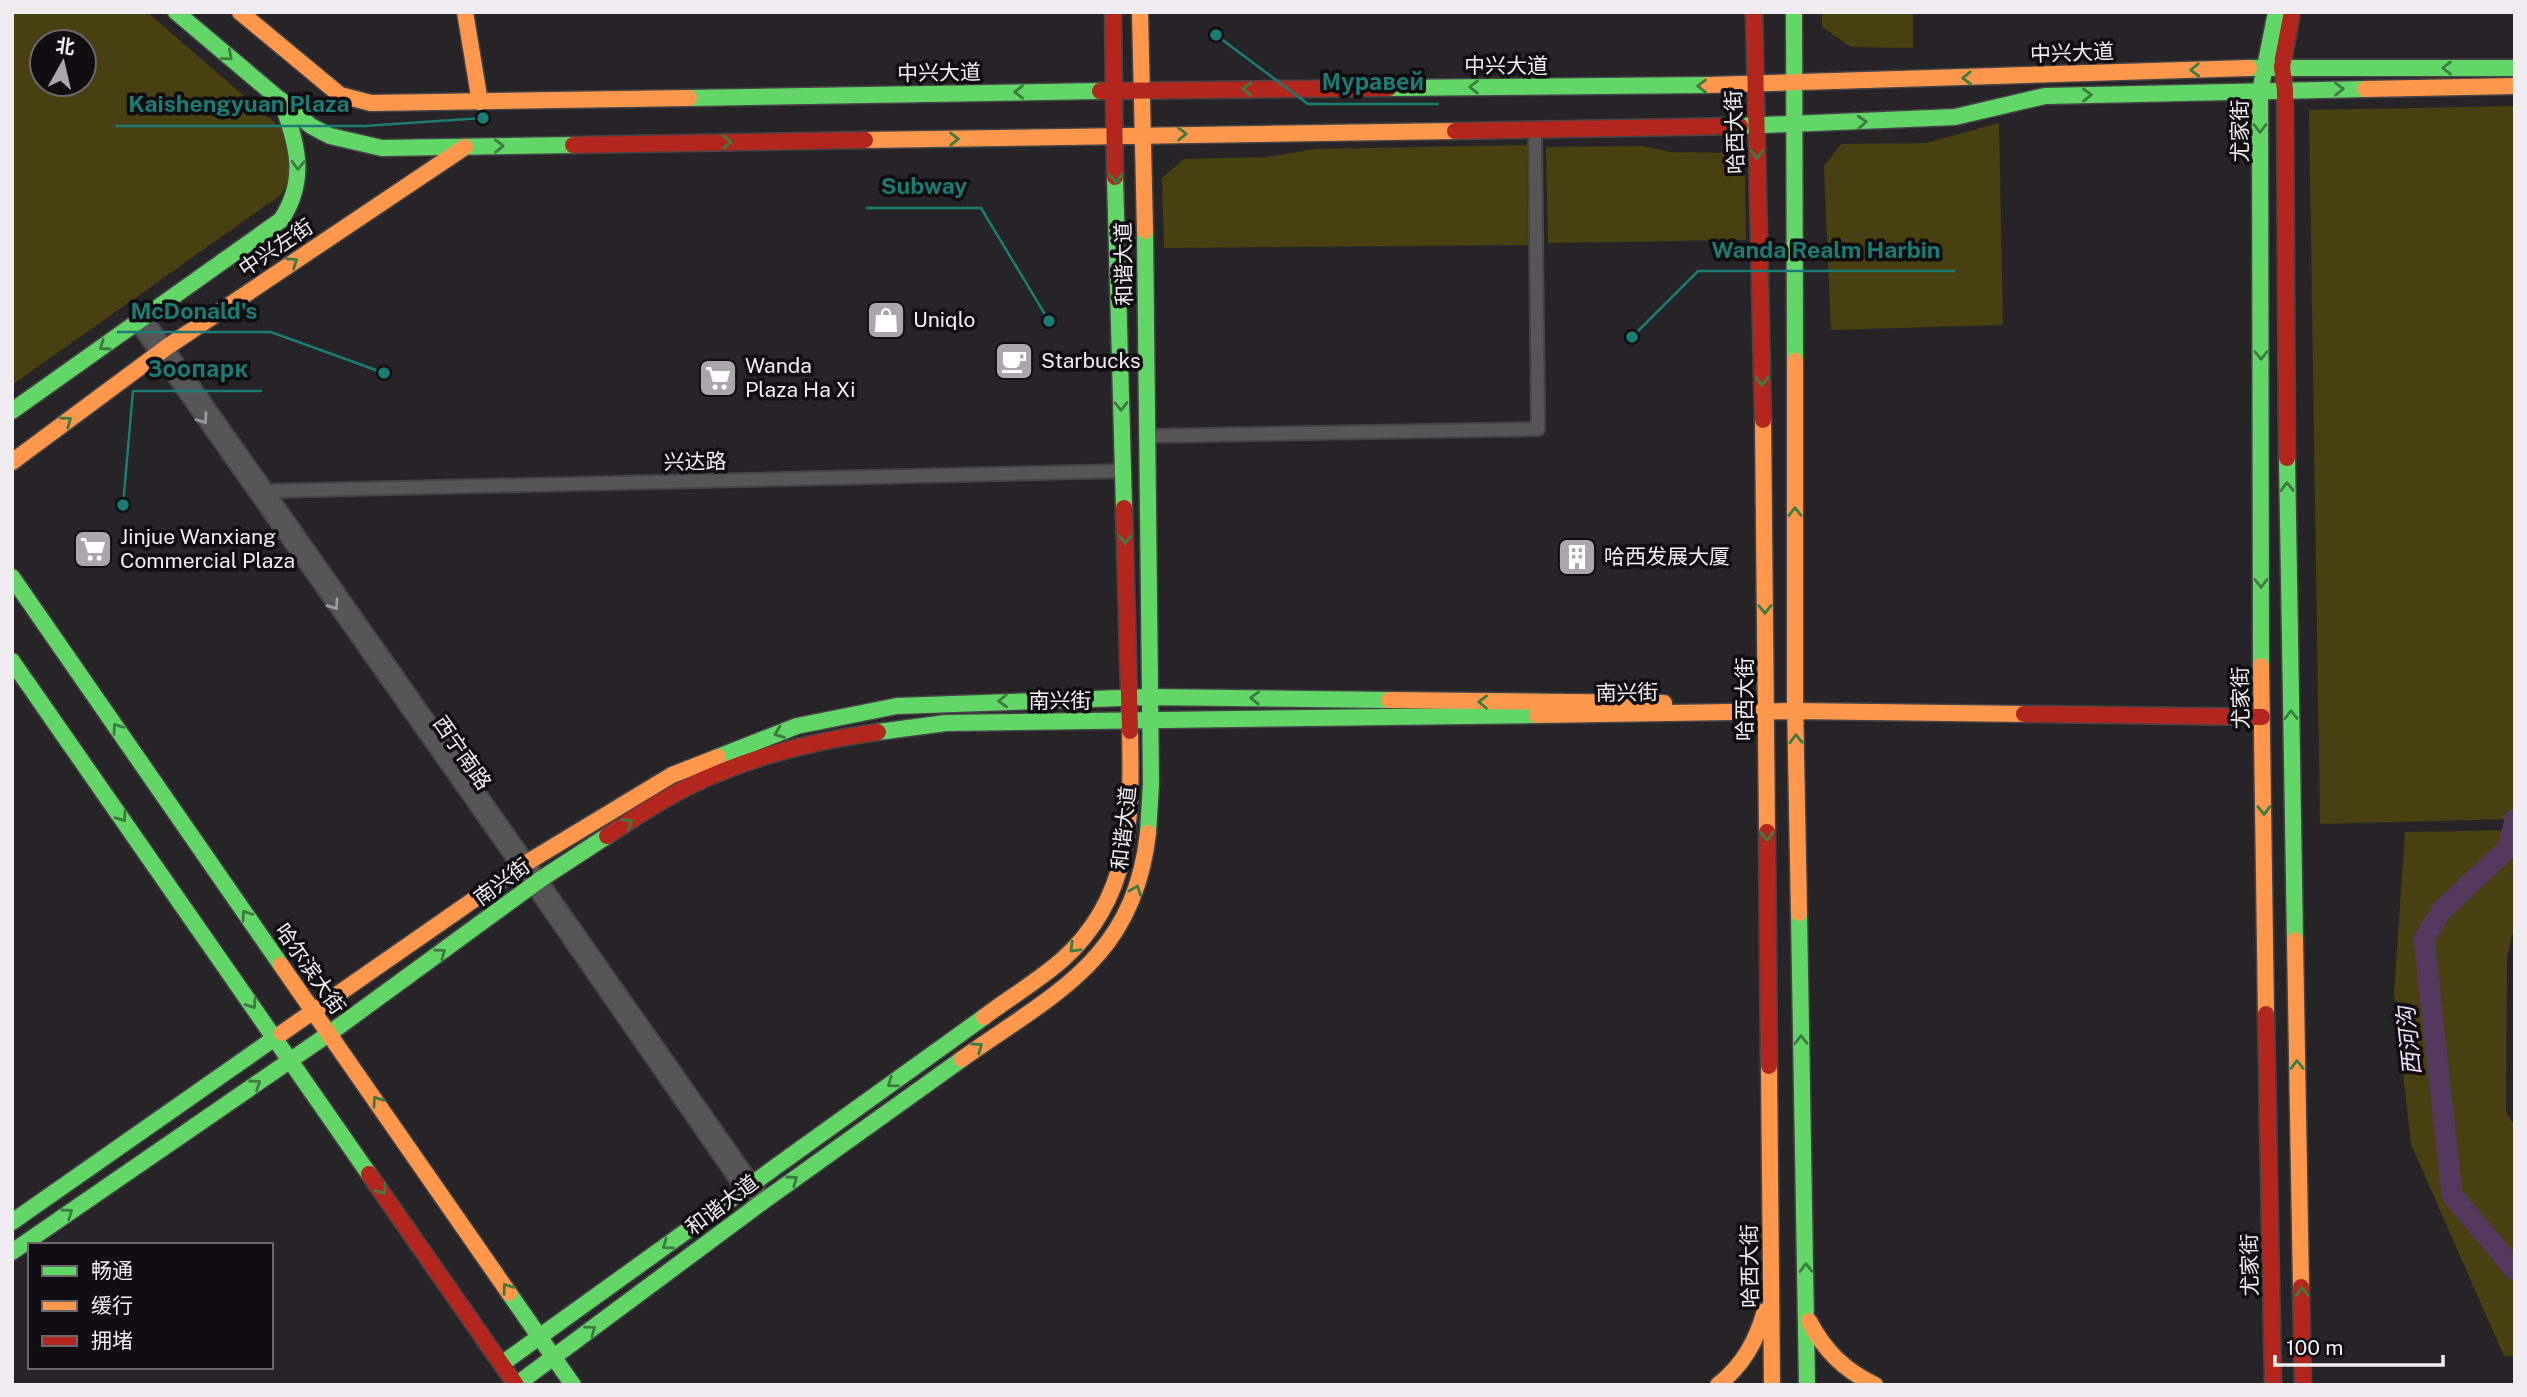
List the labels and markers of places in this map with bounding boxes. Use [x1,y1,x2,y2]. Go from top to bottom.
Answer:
callout: Муравей [1308,60,1439,104]
callout: Kaishengyuan Plaza [115,82,364,126]
callout: Subway [866,164,981,208]
callout: Wanda Realm Harbin [1698,227,1955,271]
callout: McDonald's [117,288,271,332]
shop icon: Uniqlo [865,299,907,341]
place label: Uniqlo [913,307,975,332]
cafe icon: Starbucks [993,340,1035,382]
callout: Зоопарк [133,347,262,391]
place label: Starbucks [1041,348,1141,373]
place label: Wanda Plaza Ha Xi [745,353,855,402]
supermarket icon: Wanda Plaza Ha Xi [697,357,739,399]
place label: Jinjue Wanxiang Commercial Plaza [120,524,295,573]
supermarket icon: Jinjue Wanxiang Commercial Plaza [72,528,114,570]
building icon: 哈西发展大厦 [1556,536,1598,578]
place label: 哈西发展大厦 [1604,544,1730,569]

